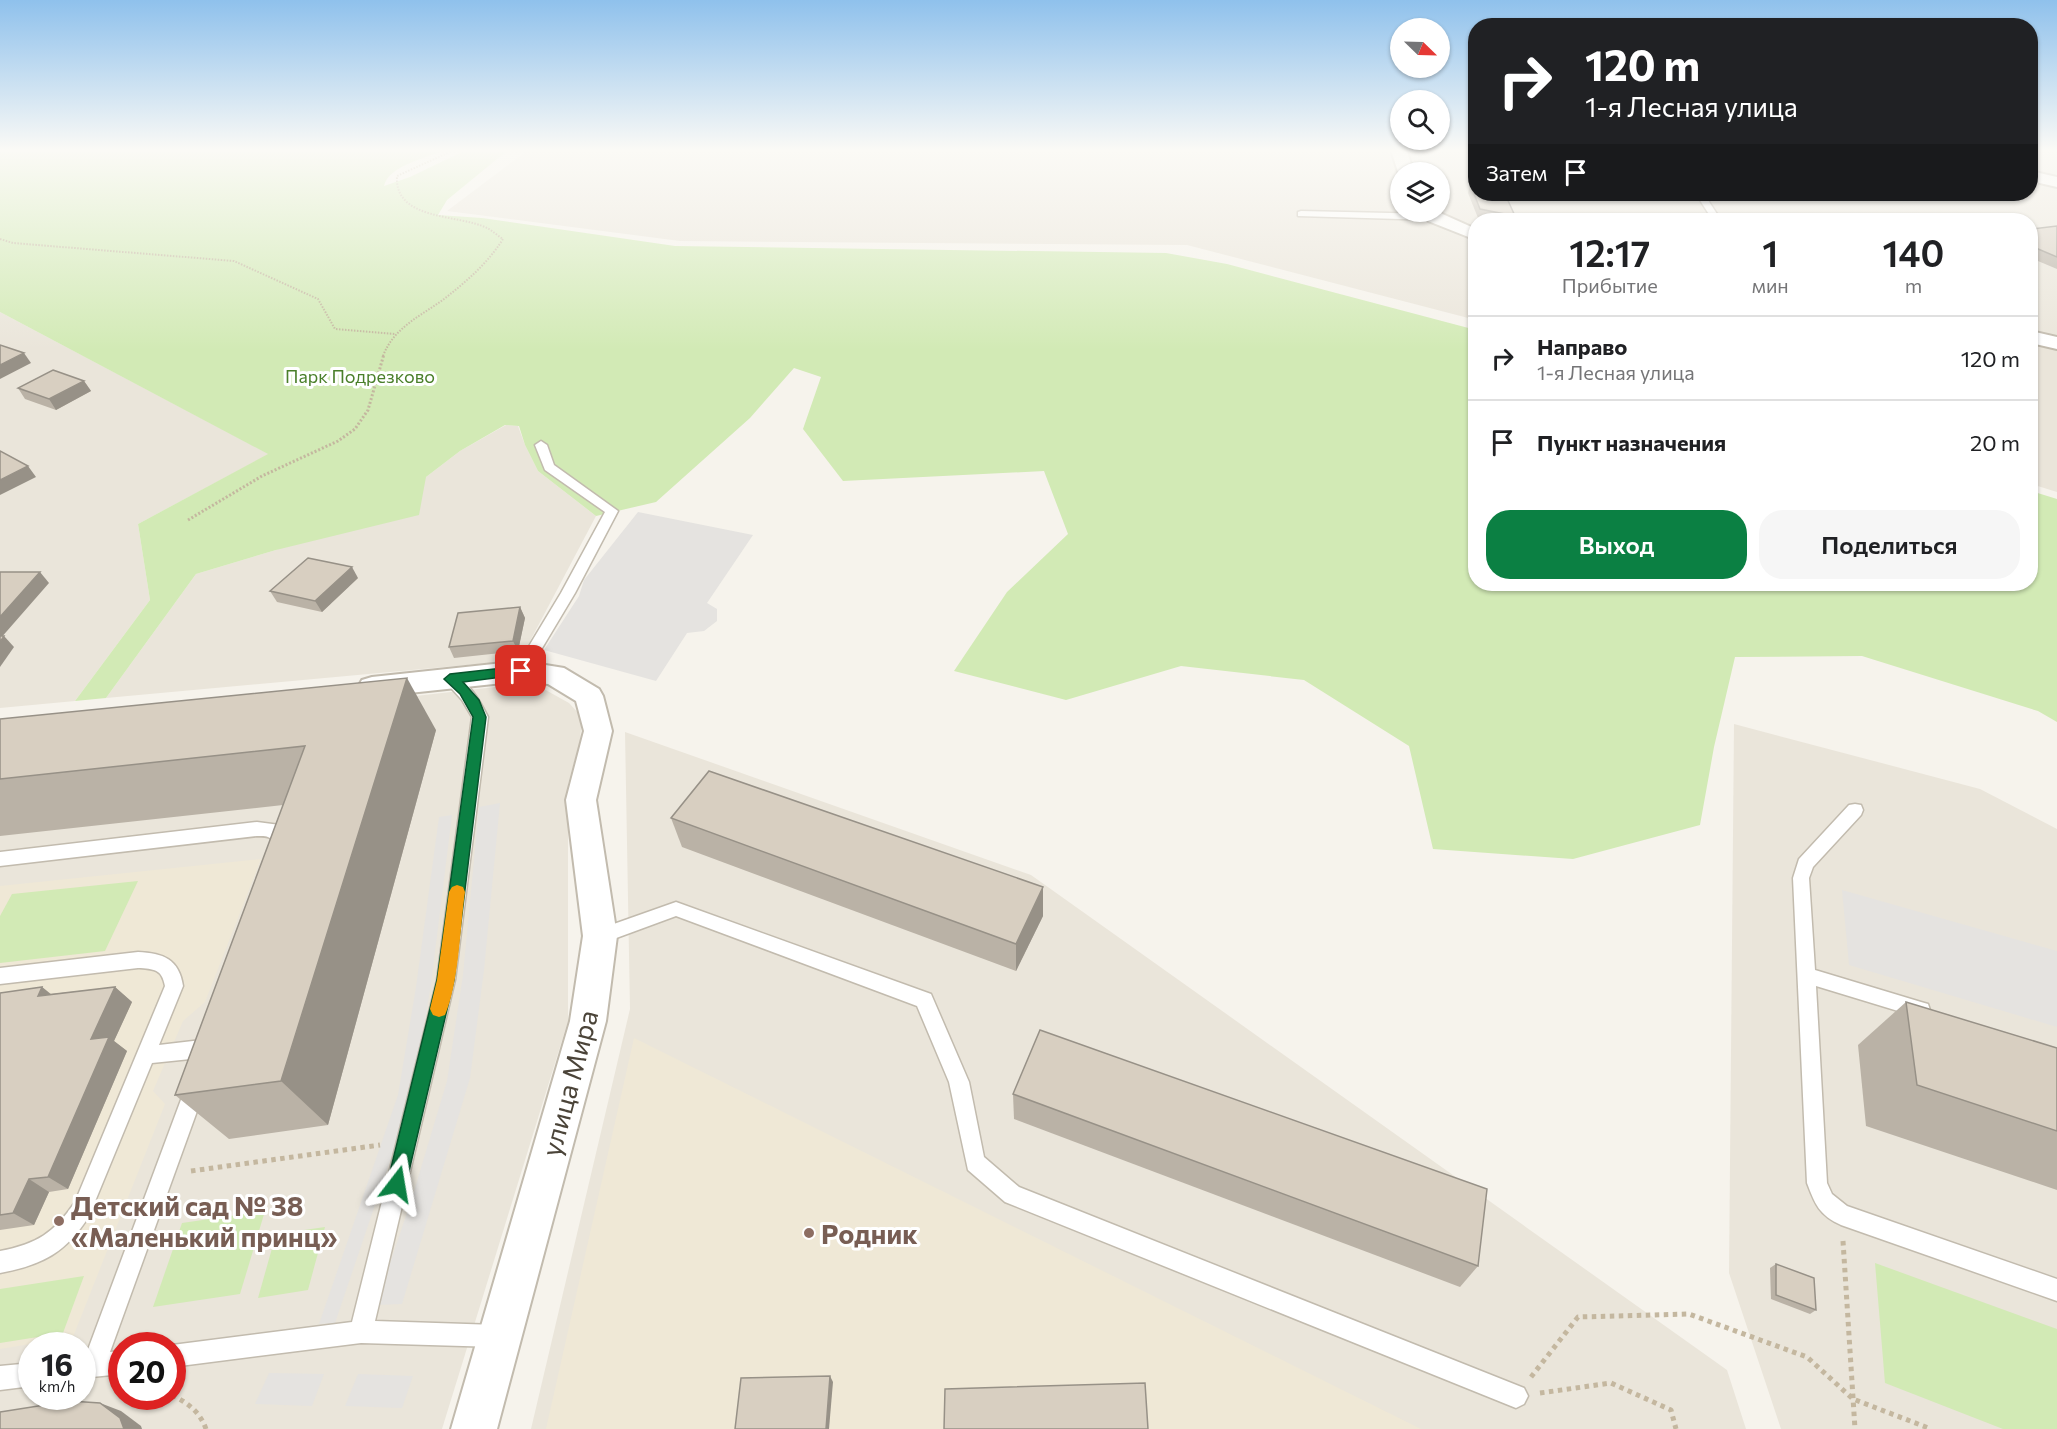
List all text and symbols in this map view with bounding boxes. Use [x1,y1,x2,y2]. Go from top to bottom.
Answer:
north arrow [1390,18,1450,78]
map controls [1390,18,1450,222]
text: 120 m [1585,38,1700,90]
icon: right [1486,42,1564,120]
button: search [1390,90,1450,150]
text: 1-я Лесная улица [1585,90,1798,123]
icon: arrive [1559,156,1592,189]
text: Затем [1486,159,1547,186]
button: layers [1390,162,1450,222]
text: 12:17 [1569,230,1650,274]
text: 1 [1762,230,1778,274]
text: 140 [1883,230,1944,274]
text: Прибытие [1562,273,1658,297]
text: мин [1752,273,1789,297]
text: m [1905,273,1922,297]
text: Направо [1537,333,1627,360]
icon: right [1486,342,1519,375]
text: 120 m [1961,345,2020,372]
text: 1-я Лесная улица [1537,360,1695,384]
park label: Парк Подрезково [285,365,435,387]
icon: arrive [1486,426,1519,459]
text: Пункт назначения [1537,429,1726,456]
text: 20 m [1970,429,2020,456]
button: Выход [1486,510,1747,579]
button: Поделиться [1759,510,2020,579]
pin [495,645,546,696]
icon: arrive [504,654,537,687]
street label: улица Мира [534,1006,604,1160]
position arrow [365,1152,429,1216]
place label: Детский сад № 38 «Маленький принц» [71,1189,337,1253]
marker: Детский сад № 38 «Маленький принц» [52,1214,66,1228]
place label: Родник [821,1217,918,1250]
marker: Родник [802,1226,816,1240]
speed limit sign: 20 [108,1332,186,1410]
text: 16 [41,1345,73,1382]
text: km/h [39,1377,75,1395]

